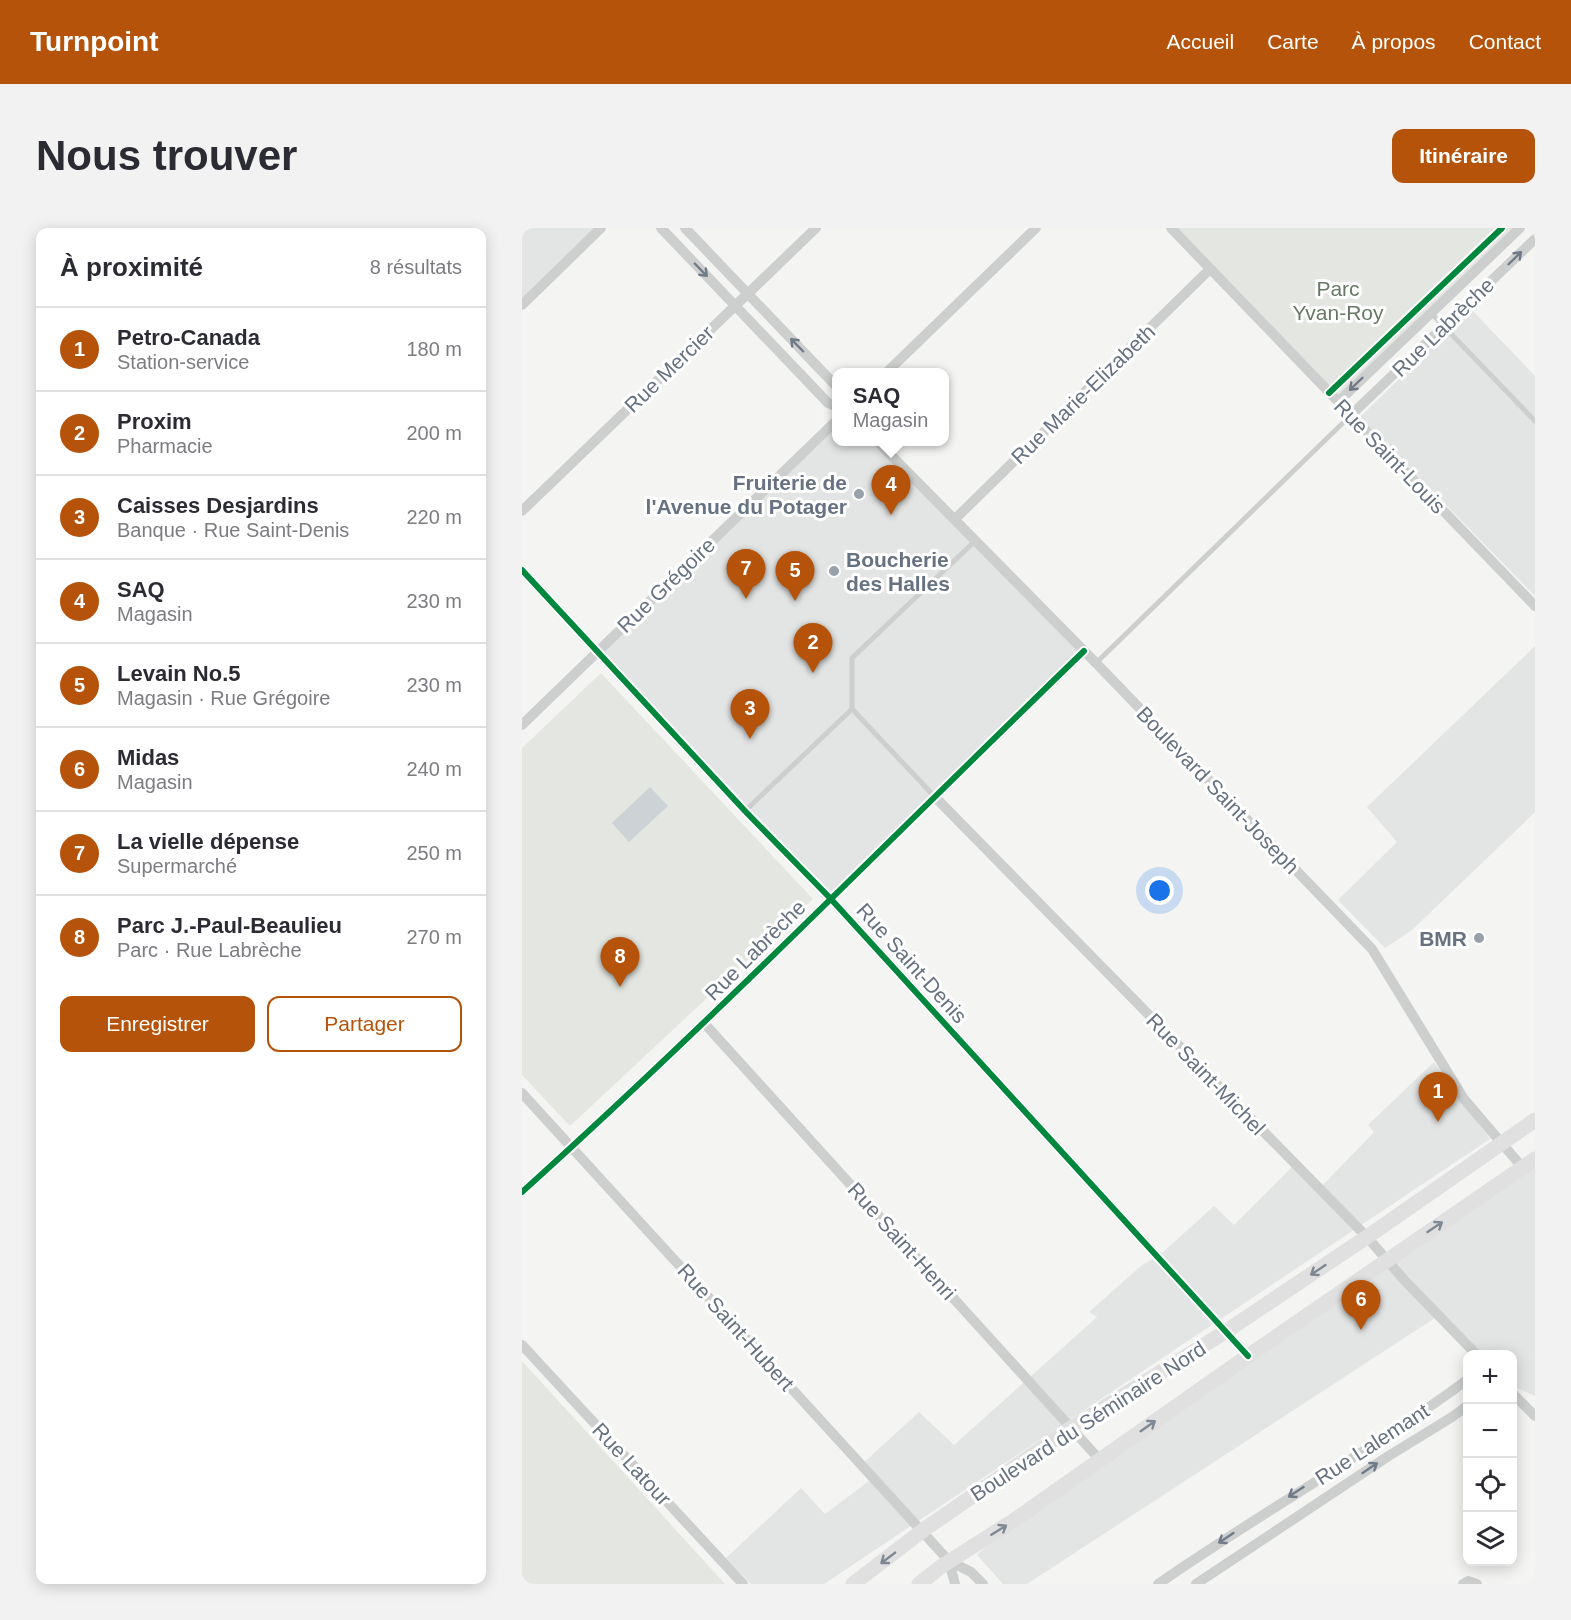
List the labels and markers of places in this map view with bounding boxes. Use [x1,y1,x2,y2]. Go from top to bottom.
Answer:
pin: 4 [872,466,910,515]
place label: Fruiterie de l'Avenue du Potager [646,471,847,518]
marker: Fruiterie de l'Avenue du Potager [852,487,866,501]
place label: Boucherie des Halles [846,548,950,595]
pin: 7 [726,550,766,599]
pin: 5 [776,552,814,601]
marker: Boucherie des Halles [827,564,841,578]
pin: 2 [794,624,832,673]
pin: 3 [730,690,770,739]
place label: BMR [1419,927,1467,950]
marker: BMR [1472,931,1486,945]
pin: 8 [600,938,640,987]
pin: 1 [1418,1072,1458,1122]
pin: 6 [1342,1280,1380,1330]

